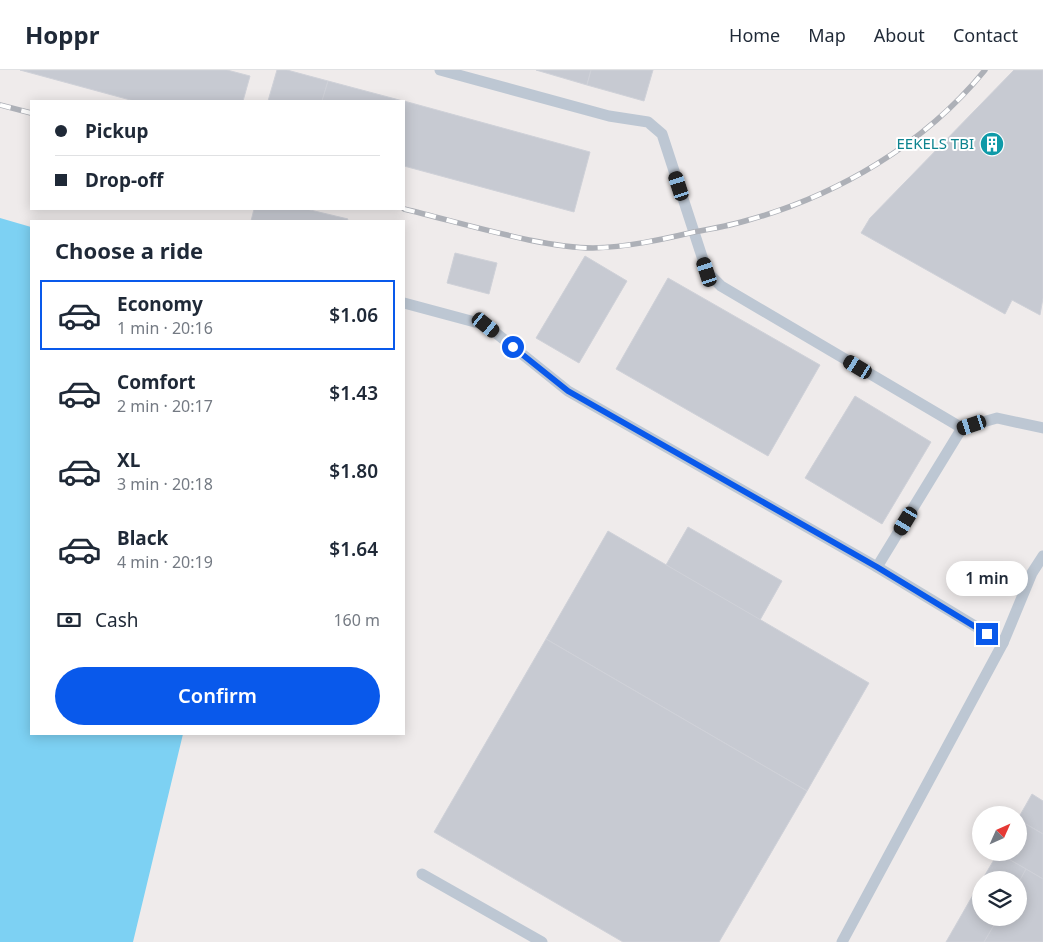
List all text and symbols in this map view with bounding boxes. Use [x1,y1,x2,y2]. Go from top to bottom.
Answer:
text: Hoppr [25,18,99,51]
text: Home [729,23,780,47]
text: Map [808,23,846,47]
text: About [874,23,925,47]
text: Contact [953,23,1018,47]
text: Pickup [85,118,148,144]
building icon: EEKELS TBI [979,131,1005,157]
place label: EEKELS TBI [897,133,974,153]
text: Drop-off [85,167,164,193]
car [667,169,690,203]
text: Choose a ride [55,235,203,265]
car [695,255,718,289]
text: Economy [117,291,203,317]
icon: car [57,293,102,338]
text: $1.06 [329,302,378,328]
car [469,310,502,340]
text: 1 min · 20:16 [117,317,213,339]
route start [502,336,524,358]
car [841,353,874,381]
text: Comfort [117,369,196,395]
icon: car [57,371,102,416]
text: $1.43 [329,380,378,406]
text: 2 min · 20:17 [117,395,213,417]
car [955,413,988,437]
text: XL [117,447,140,473]
icon: car [57,449,102,494]
text: $1.80 [329,458,378,484]
text: 3 min · 20:18 [117,473,213,495]
car [891,504,920,538]
text: Black [117,525,168,551]
icon: car [57,527,102,572]
text: $1.64 [329,536,378,562]
text: 4 min · 20:19 [117,551,213,573]
callout: 1 min [946,562,1028,596]
text: 1 min [965,567,1009,589]
icon: cash [55,606,83,634]
text: Cash [95,607,139,633]
text: 160 m [333,609,380,631]
route end [976,623,998,645]
button: Confirm [55,667,380,725]
north arrow [972,806,1028,861]
map controls [972,806,1027,926]
button: layers [972,871,1027,926]

